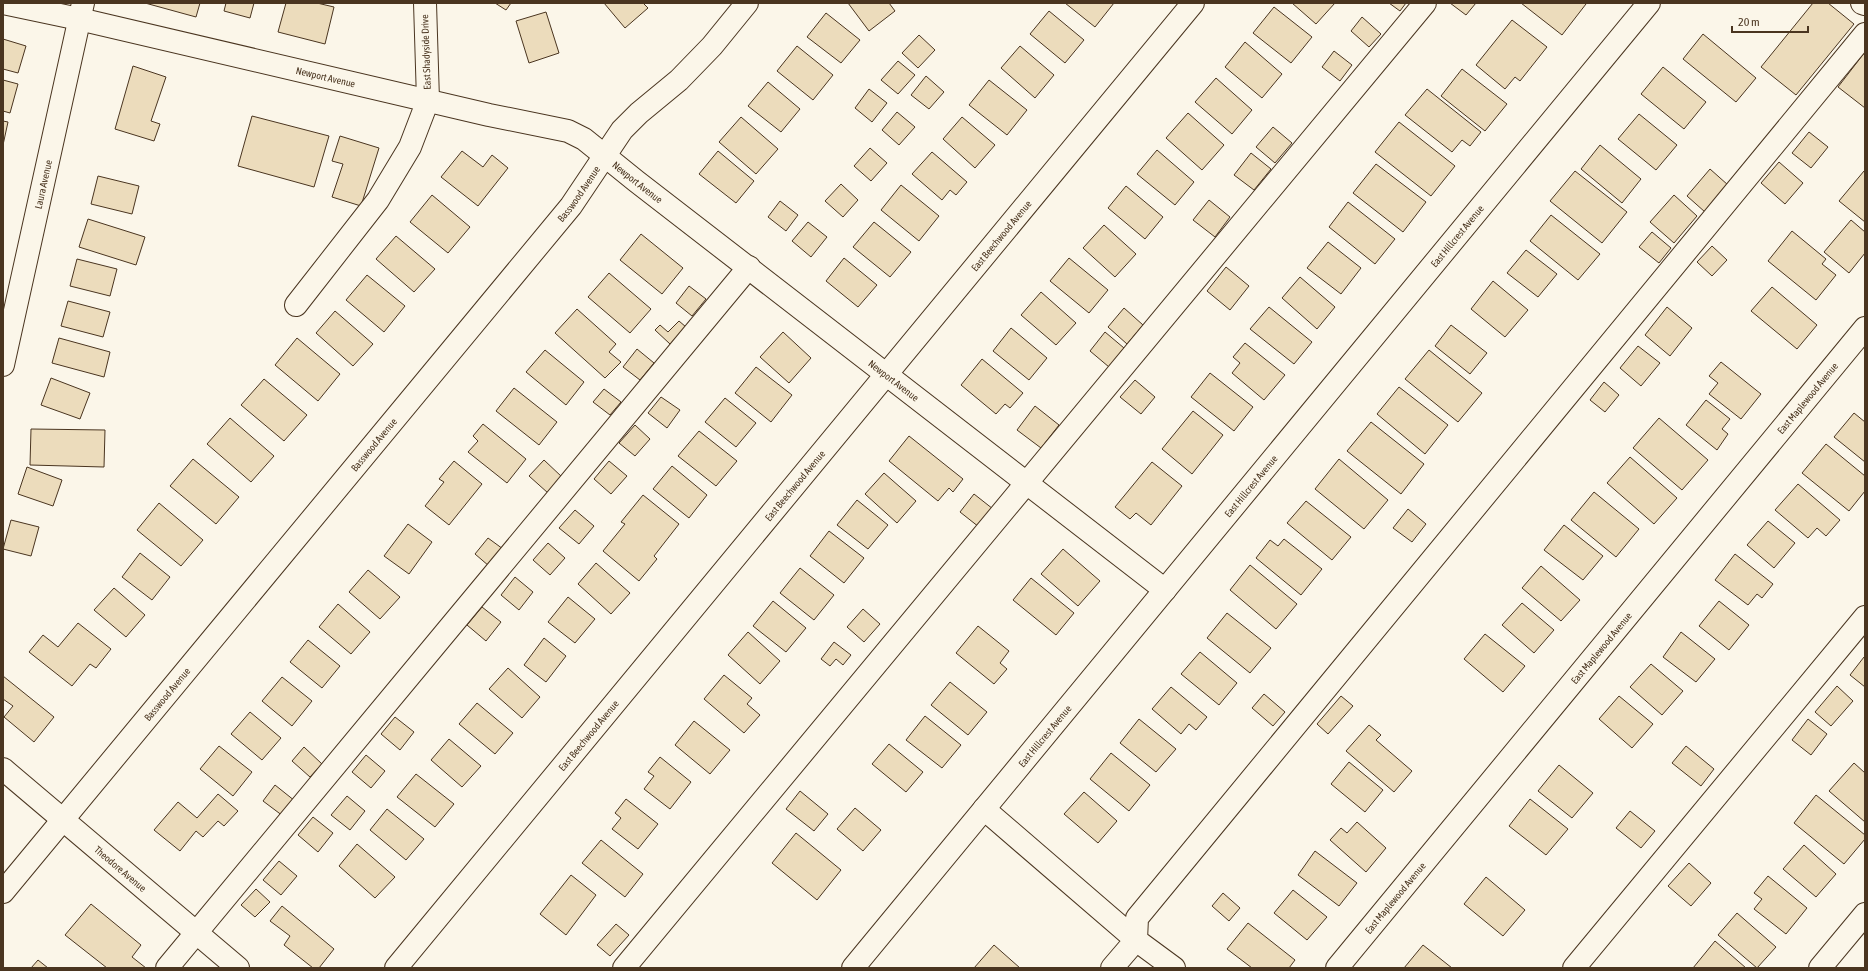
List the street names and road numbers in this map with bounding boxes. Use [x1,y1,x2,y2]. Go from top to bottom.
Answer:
street label: East Shadyside Drive [419,14,433,90]
street label: Newport Avenue [295,64,357,89]
street label: Laura Avenue [32,158,54,210]
street label: Newport Avenue [610,159,665,205]
street label: Basswood Avenue [555,163,602,224]
street label: East Beechwood Avenue [969,198,1034,273]
street label: East Hillcrest Avenue [1428,202,1486,269]
street label: Newport Avenue [866,357,922,404]
street label: East Maplewood Avenue [1775,360,1840,436]
street label: Basswood Avenue [348,415,399,473]
street label: East Beechwood Avenue [762,447,827,523]
street label: East Hillcrest Avenue [1222,452,1280,519]
street label: East Maplewood Avenue [1569,610,1634,686]
street label: Basswood Avenue [142,665,192,723]
street label: East Beechwood Avenue [556,697,621,773]
street label: East Hillcrest Avenue [1016,702,1073,769]
street label: Theodore Avenue [92,844,149,894]
street label: East Maplewood Avenue [1362,860,1428,936]

